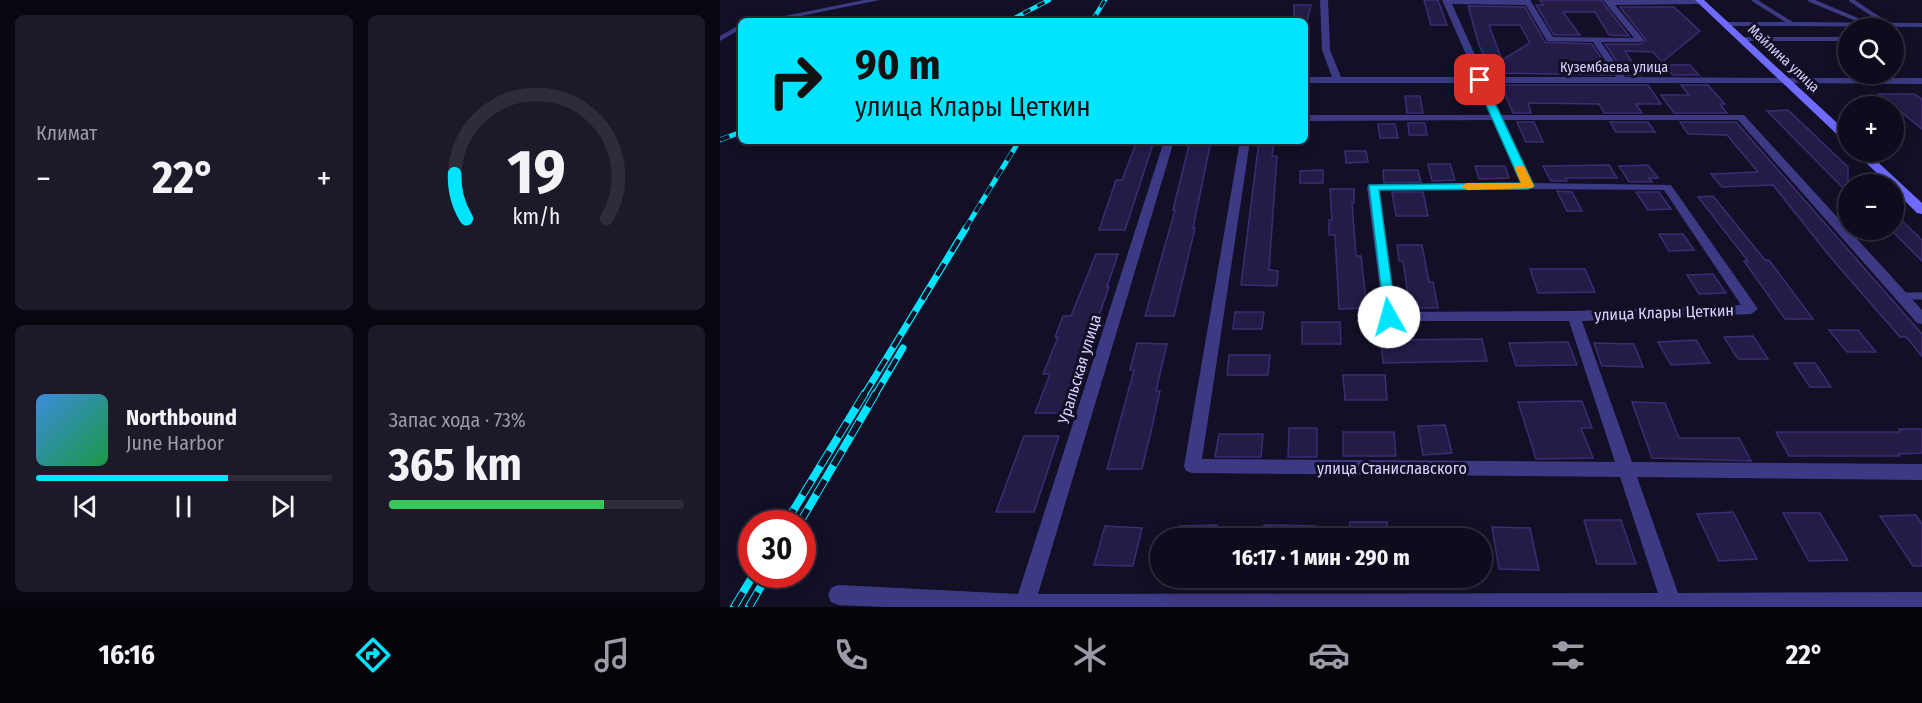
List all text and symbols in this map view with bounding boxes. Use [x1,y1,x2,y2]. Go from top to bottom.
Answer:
map controls [1838,18,1904,240]
button: search [1838,18,1904,84]
street label: Майлина улица [1744,21,1823,96]
text: 90 m [855,40,940,90]
icon: right [756,42,834,120]
pin [1454,54,1505,105]
street label: Кузембаева улица [1560,59,1668,76]
icon: arrive [1463,63,1496,96]
text: улица Клары Цеткин [855,91,1091,123]
button: + [1838,96,1904,162]
text: Климат [36,121,97,145]
text: 19 [507,135,566,210]
text: 22° [152,151,215,205]
text: − [36,159,51,199]
text: + [316,159,332,199]
button: − [1838,174,1904,240]
text: km/h [512,205,560,231]
position arrow [1357,285,1421,349]
street label: улица Клары Цеткин [1594,301,1734,324]
street label: Уральская улица [1054,312,1105,427]
text: Northbound [126,404,237,431]
text: Запас хода · 73% [389,408,526,432]
text: June Harbor [126,431,224,455]
text: 365 km [389,438,522,492]
street label: улица Станиславского [1317,459,1467,478]
icon: previous [69,490,102,523]
icon: pause [167,490,200,523]
icon: next [266,490,299,523]
speed limit sign: 30 [738,510,816,588]
text: 16:17 · 1 мин · 290 m [1232,544,1410,571]
icon: directions [352,634,394,676]
icon: music [591,634,633,676]
icon: phone [830,634,872,676]
icon: climate [1069,634,1111,676]
icon: car [1308,634,1350,676]
icon: filters [1547,634,1589,676]
text: 16:16 [99,639,155,671]
text: 22° [1786,639,1824,671]

